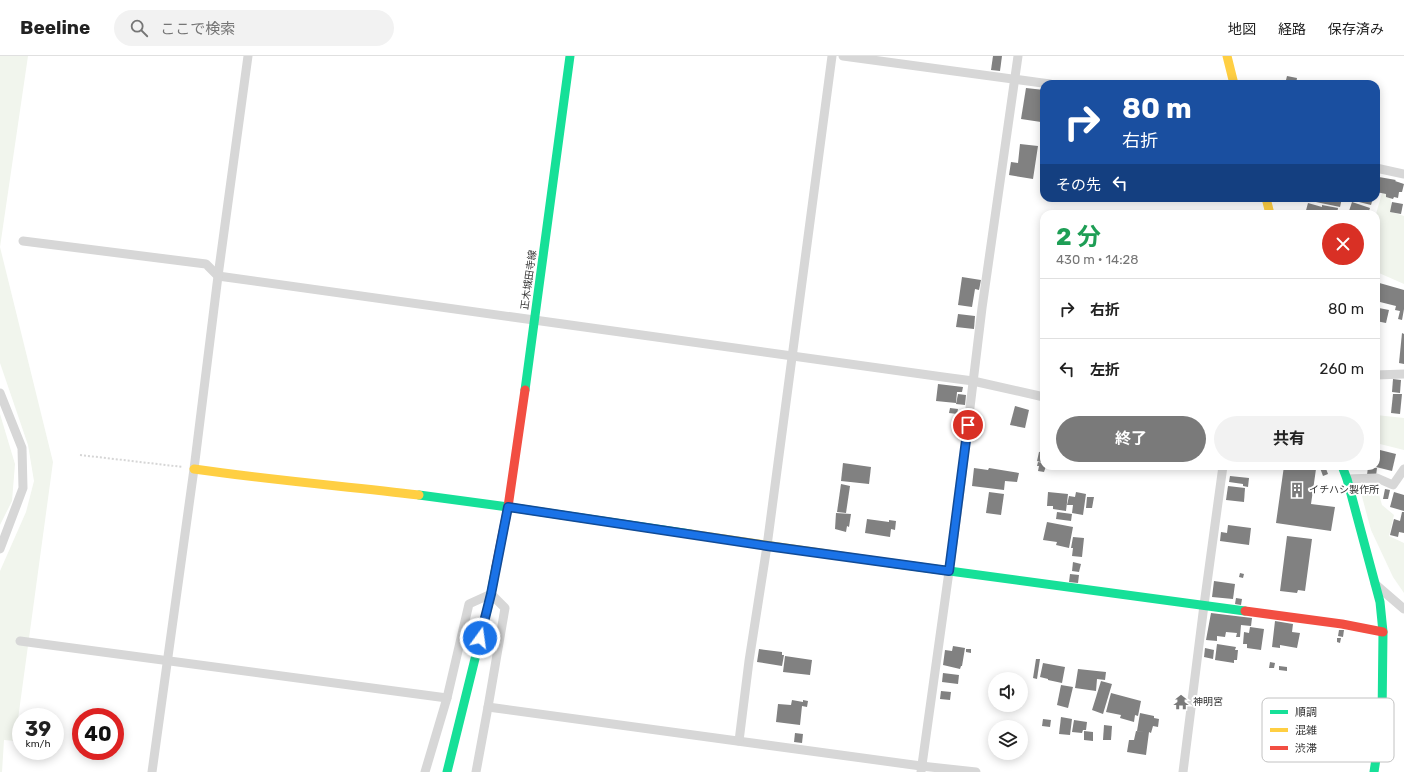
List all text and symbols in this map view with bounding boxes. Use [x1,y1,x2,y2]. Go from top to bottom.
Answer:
search box [114,10,394,46]
text: Beeline [20,16,90,39]
icon: search [128,17,150,39]
text: ここで検索 [160,20,235,38]
text: 地図 [1228,21,1256,38]
text: 経路 [1278,21,1306,38]
text: 保存済み [1328,21,1384,38]
text: 80 m [1122,92,1192,125]
icon: right [1056,96,1108,148]
text: 右折 [1122,130,1158,152]
icon: left [1109,172,1131,194]
text: その先 [1056,176,1101,194]
text: 2 分 [1056,223,1101,251]
button: close [1322,223,1364,265]
street label: 正木城田寺線 [519,249,539,311]
text: 430 m · 14:28 [1056,252,1138,267]
icon: right [1056,298,1078,320]
text: 80 m [1328,300,1364,318]
text: 右折 [1090,301,1120,319]
icon: left [1056,358,1078,380]
text: 260 m [1320,360,1364,378]
text: 左折 [1090,361,1120,379]
pin [951,408,985,442]
icon: arrive [957,414,979,436]
button: 終了 [1056,416,1206,462]
button: 共有 [1214,416,1364,462]
building icon: イチハシ製作所 [1288,481,1306,499]
place label: イチハシ製作所 [1309,484,1379,496]
position arrow [459,617,501,659]
map controls [988,672,1028,760]
button: sound [988,672,1028,712]
temple icon: 神明宮 [1172,693,1190,711]
place label: 神明宮 [1193,696,1223,708]
legend [1262,698,1394,762]
text: 順調 [1295,706,1317,719]
speed limit sign: 40 [72,708,124,760]
text: 39 [25,717,51,741]
button: layers [988,720,1028,760]
text: 混雑 [1295,724,1317,737]
text: km/h [26,738,50,750]
text: 渋滞 [1295,742,1317,755]

